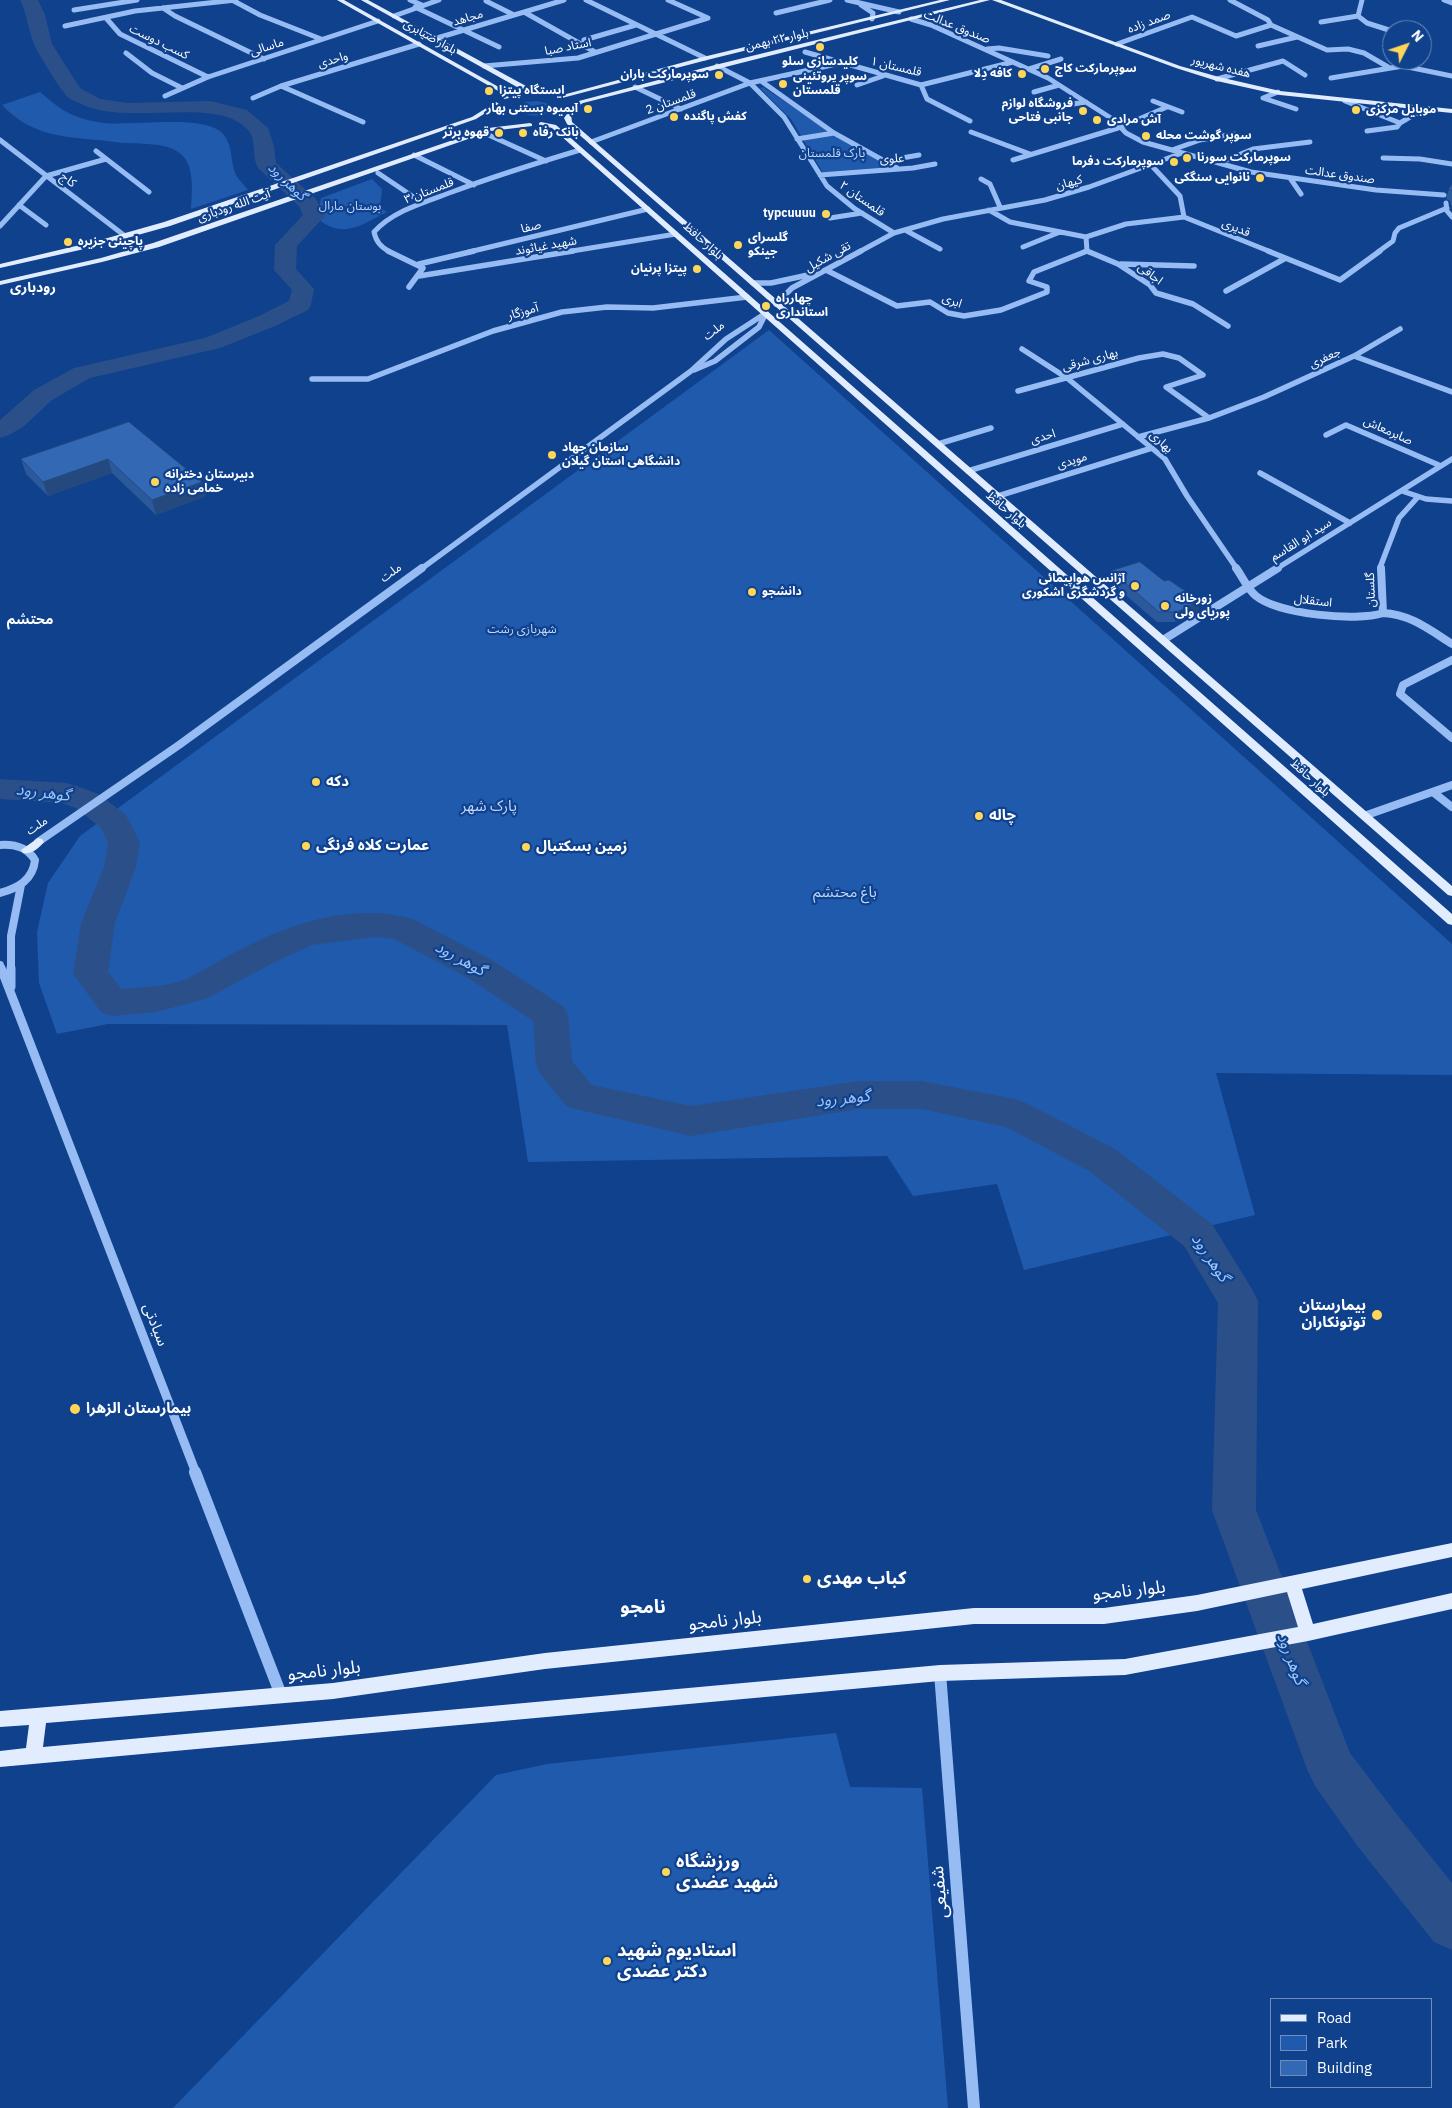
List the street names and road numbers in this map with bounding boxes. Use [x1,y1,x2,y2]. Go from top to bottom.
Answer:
street label: مجاهد [451,7,485,29]
street label: صندوق عدالت [922,7,992,47]
street label: صمد زاده [1126,8,1172,36]
street label: بلوار ضیابری [401,17,459,57]
street label: کسب دوست [127,21,191,63]
street label: بلوار ۲۲ بهمن [744,26,810,54]
street label: ماسالی [248,35,286,59]
street label: استاد صبا [543,35,593,59]
street label: واحدی [316,49,350,71]
street label: هفده شهریور [1190,53,1252,81]
street label: قلمستان ۱ [869,54,923,80]
street label: قلمستان 2 [644,86,698,118]
street label: علوی [879,151,905,167]
street label: صندوق عدالت [1304,163,1376,187]
street label: کاج [57,169,79,191]
street label: کیهان [1054,172,1084,194]
street label: قلمستان ۳ [402,175,456,207]
street label: قلمستان ۲ [837,178,887,220]
street label: آیت الله رودباری [196,187,272,225]
street label: قدیری [1220,216,1252,240]
street label: صفا [519,218,543,236]
street label: بلوار حافظ [680,219,726,263]
street label: شهید غیاثوند [514,234,578,258]
street label: تقی شکیل [803,239,853,275]
street label: اجاقی [1135,260,1165,288]
street label: ابری [940,291,964,311]
street label: آموزگار [506,301,540,323]
street label: ملت [700,318,728,344]
street label: جعفری [1307,344,1343,372]
street label: بهاری شرقی [1061,346,1119,374]
street label: صابرمعاش [1361,414,1415,448]
street label: احدی [1029,426,1057,448]
street label: بهاری [1146,428,1176,456]
street label: مویدی [1055,450,1089,472]
street label: بلوار حافظ [983,489,1029,531]
street label: سید ابو القاسم [1268,516,1334,564]
street label: ملت [377,560,405,586]
street label: گلستان [1363,572,1379,608]
street label: استقلال [1293,592,1333,610]
street label: بلوار حافظ [1287,756,1333,800]
street label: ملت [23,814,51,838]
street label: سیادتی [139,1301,171,1349]
street label: بلوار نامجو [1091,1576,1167,1606]
street label: بلوار نامجو [687,1606,763,1636]
street label: بلوار نامجو [286,1656,362,1686]
street label: شفیعی [927,1865,953,1919]

